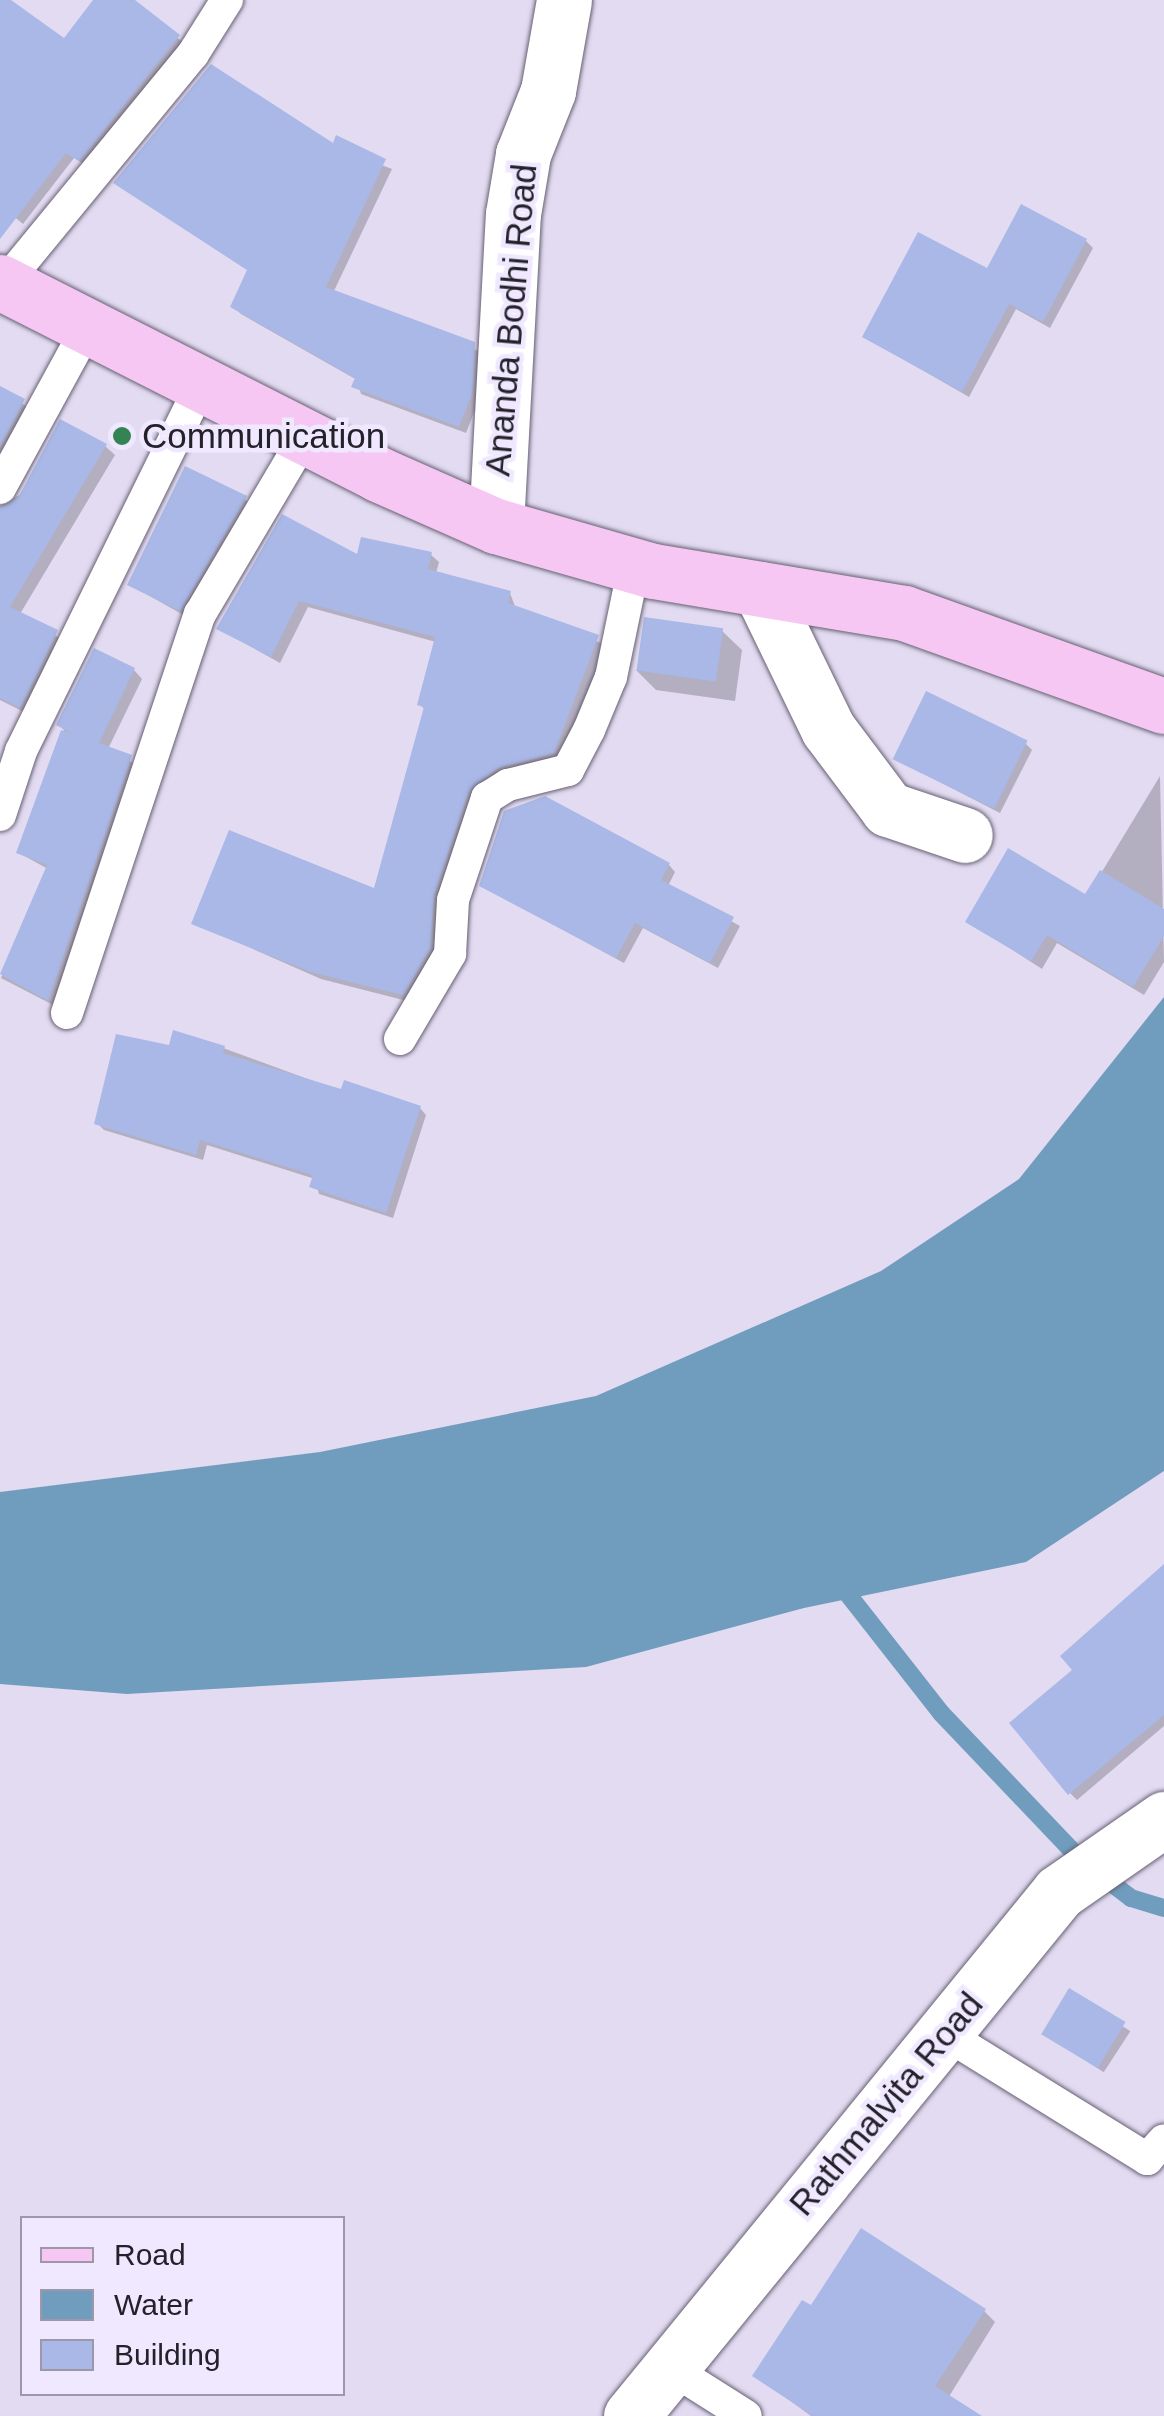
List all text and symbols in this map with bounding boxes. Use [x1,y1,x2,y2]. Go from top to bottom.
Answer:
street label: Ananda Bodhi Road [476,162,546,478]
place label: Communication [142,415,385,457]
marker: Communication [111,425,133,447]
street label: Rathmalvita Road [781,1984,991,2224]
legend [20,2216,345,2396]
text: Road [114,2238,186,2271]
text: Water [114,2288,193,2321]
text: Building [114,2338,221,2371]

